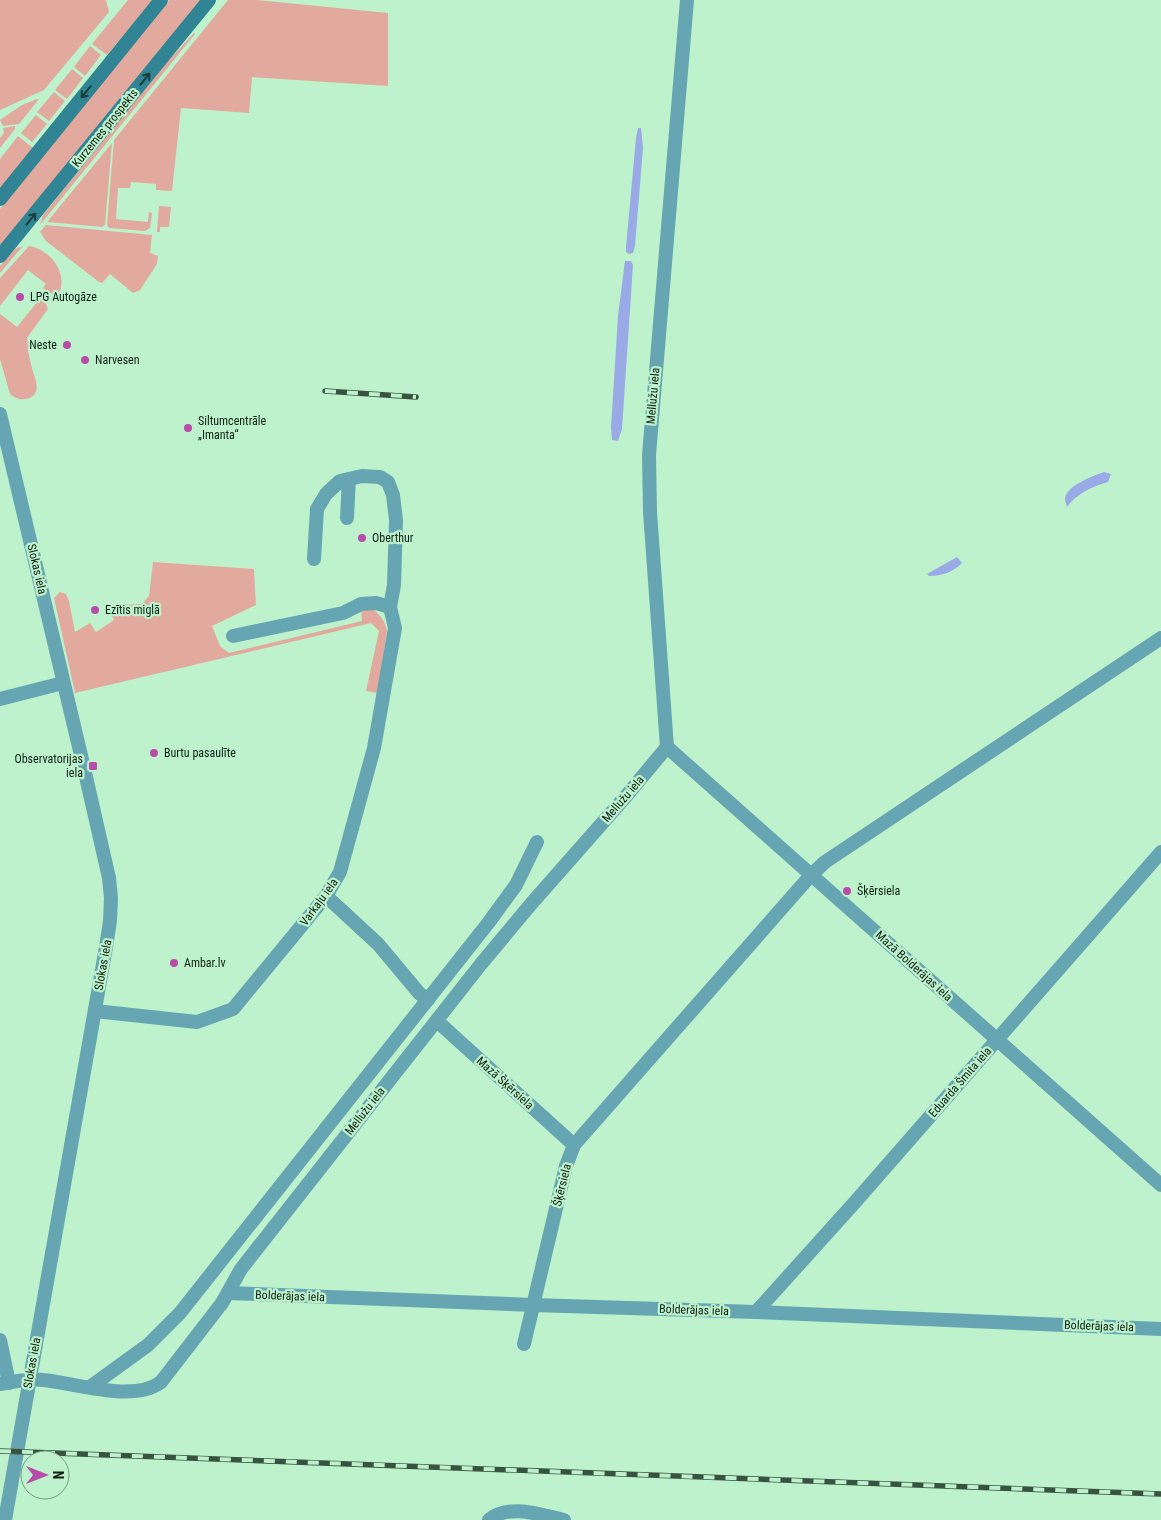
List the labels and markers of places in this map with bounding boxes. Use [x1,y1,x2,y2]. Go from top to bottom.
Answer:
place label: LPG Autogāze [30,290,97,304]
marker: LPG Autogāze [14,291,26,303]
place label: Neste [29,338,57,352]
marker: Neste [61,339,73,351]
place label: Narvesen [95,353,140,367]
marker: Narvesen [79,354,91,366]
place label: Siltumcentrāle „Imanta“ [198,414,267,442]
marker: Siltumcentrāle „Imanta“ [182,422,194,434]
place label: Oberthur [372,531,414,545]
marker: Oberthur [356,532,368,544]
place label: Ezītis miglā [105,603,160,617]
marker: Ezītis miglā [89,604,101,616]
place label: Burtu pasaulīte [164,746,236,760]
marker: Burtu pasaulīte [148,747,160,759]
place label: Observatorijas iela [14,752,83,780]
marker: Observatorijas iela [87,760,99,772]
place label: Šķērsiela [857,883,901,899]
marker: Šķērsiela [841,885,853,897]
place label: Ambar.lv [184,956,226,970]
marker: Ambar.lv [168,957,180,969]

